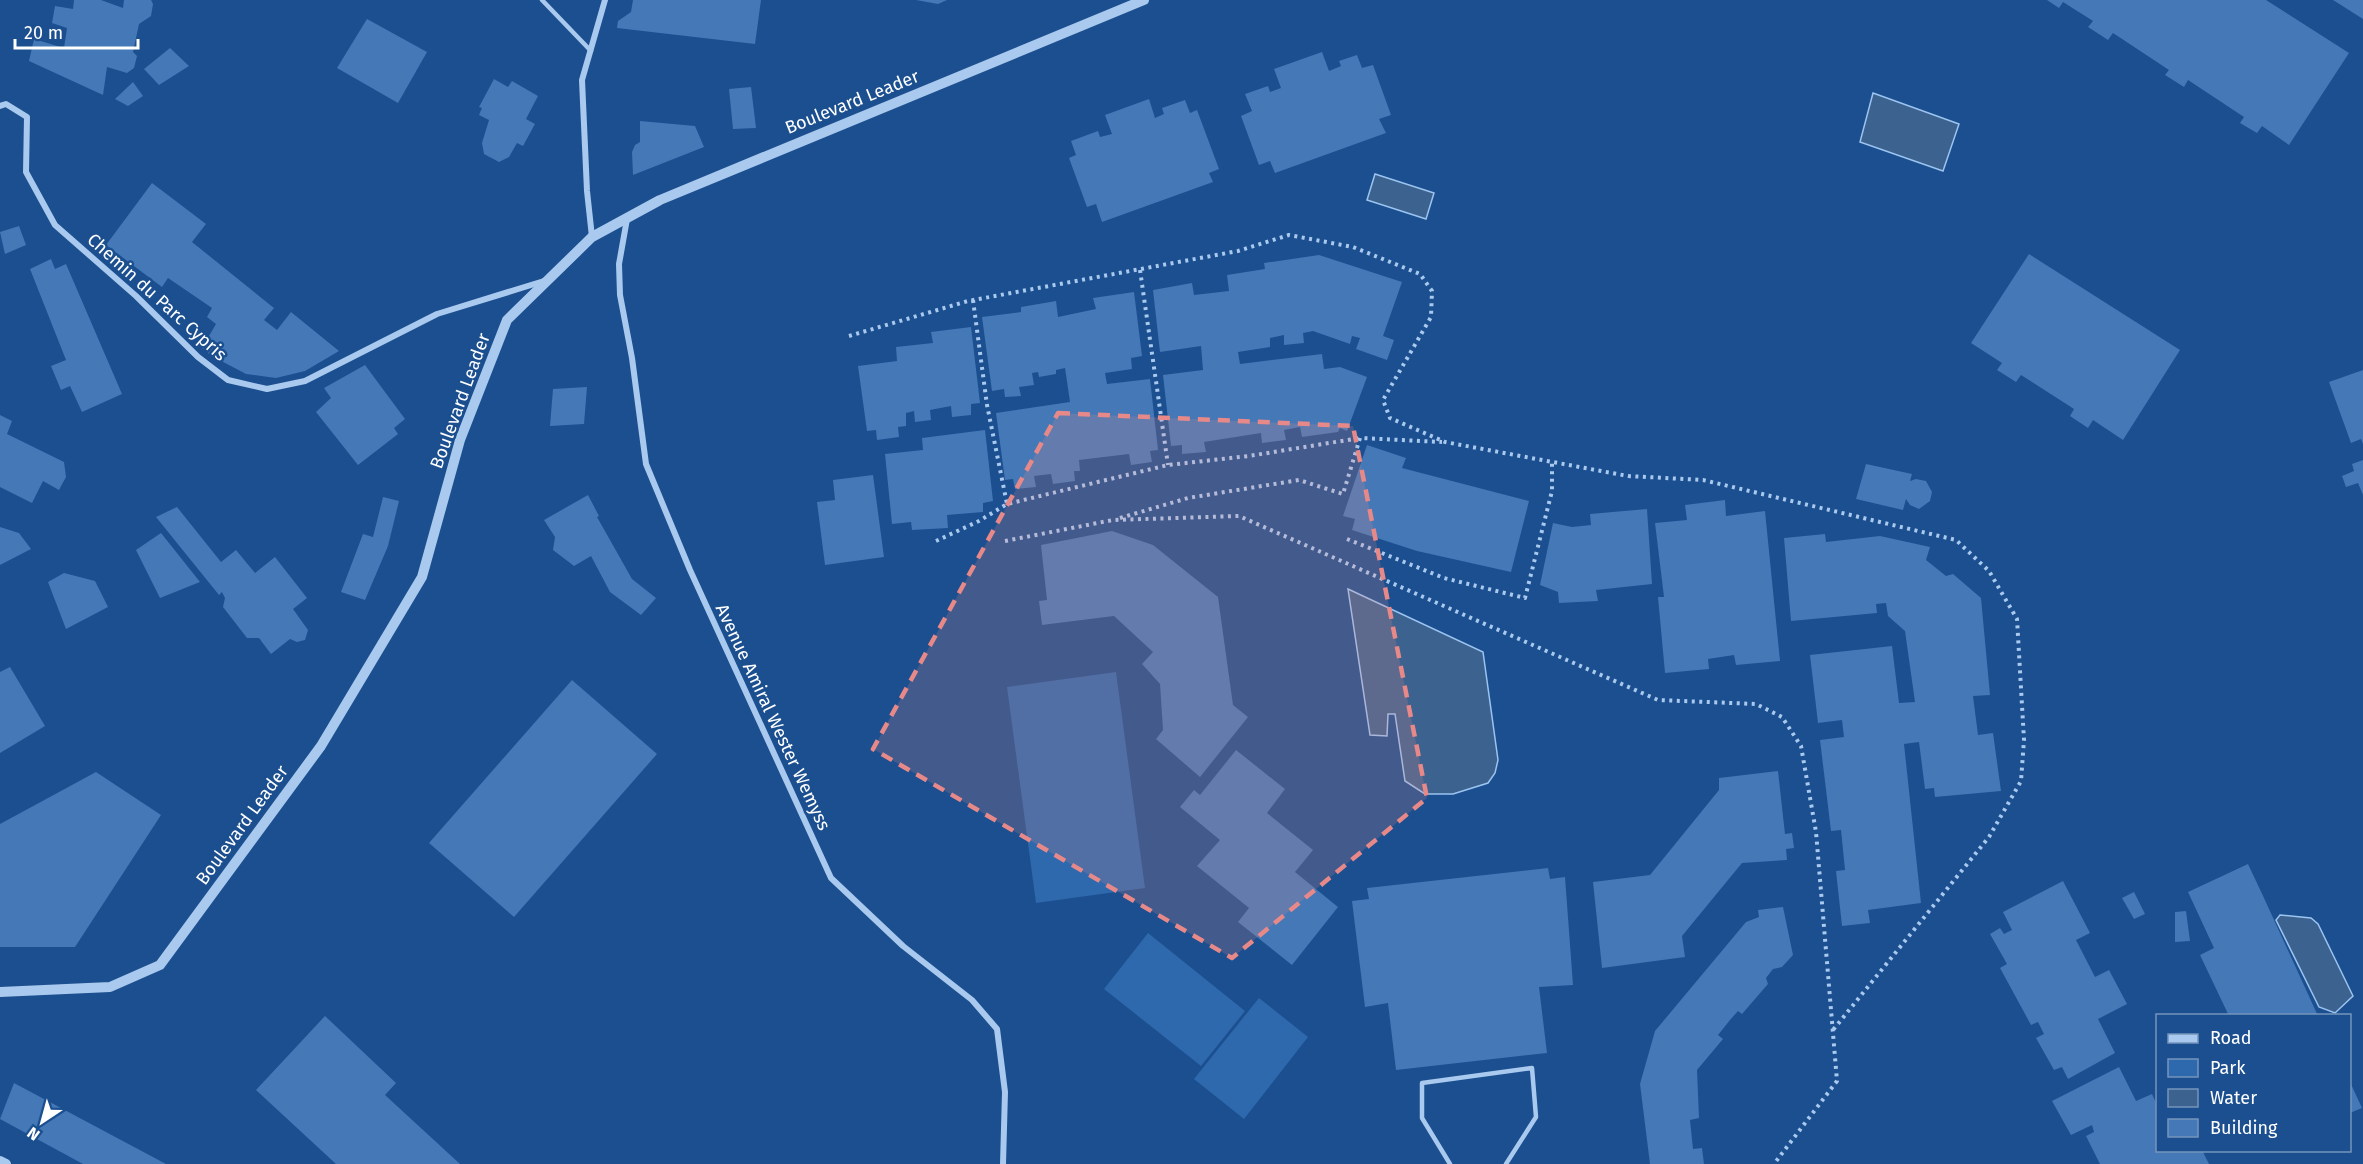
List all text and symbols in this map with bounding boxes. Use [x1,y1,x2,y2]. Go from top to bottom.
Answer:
scale bar [15,12,138,50]
text: 20 m [24,22,63,44]
street label: Boulevard Leader [782,65,922,139]
street label: Chemin du Parc Cypris [83,229,231,365]
street label: Boulevard Leader [425,330,495,472]
street label: Avenue Amiral Wester Wemyss [711,600,835,834]
street label: Boulevard Leader [191,761,293,889]
legend [2156,1014,2351,1152]
text: Road [2210,1027,2252,1049]
text: Park [2210,1057,2246,1079]
text: Water [2210,1087,2257,1109]
north arrow [12,1092,72,1152]
text: Building [2210,1117,2278,1139]
text: N [24,1123,43,1145]

